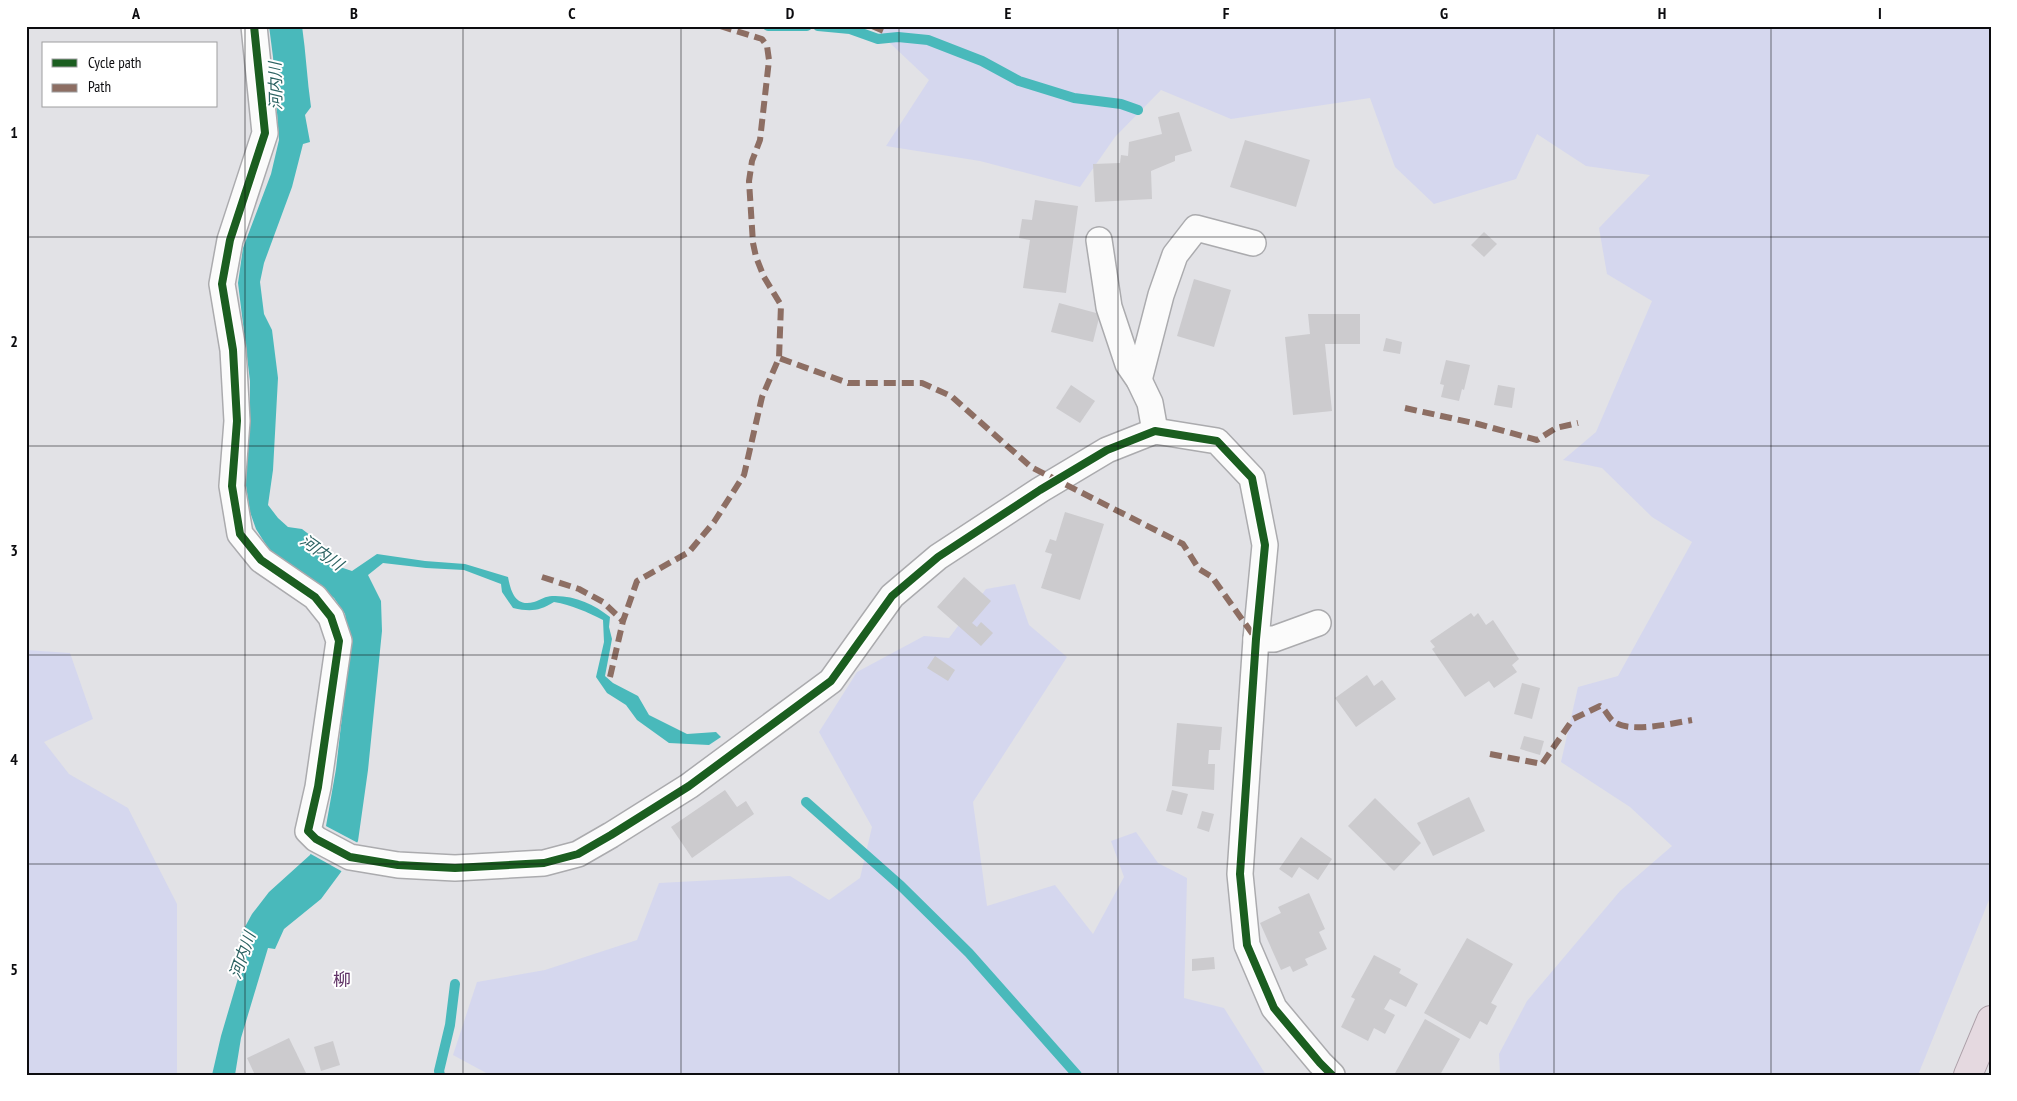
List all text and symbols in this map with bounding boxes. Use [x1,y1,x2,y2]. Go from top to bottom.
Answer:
text: A [131,3,141,23]
text: B [350,3,358,23]
text: C [568,3,576,23]
text: D [786,3,795,23]
text: E [1005,3,1012,23]
text: F [1223,3,1230,23]
text: G [1440,3,1448,23]
text: H [1658,3,1666,23]
text: I [1878,3,1882,23]
legend [42,42,218,108]
text: Cycle path [88,53,141,72]
water label: 河内川 [265,60,285,110]
text: Path [88,77,111,96]
text: 1 [10,122,18,142]
text: 2 [10,331,18,351]
water label: 河内川 [297,530,349,575]
text: 3 [10,540,18,560]
text: 4 [10,749,18,769]
water label: 河内川 [225,927,260,981]
text: 5 [10,959,18,979]
district label: 柳 [333,968,351,991]

